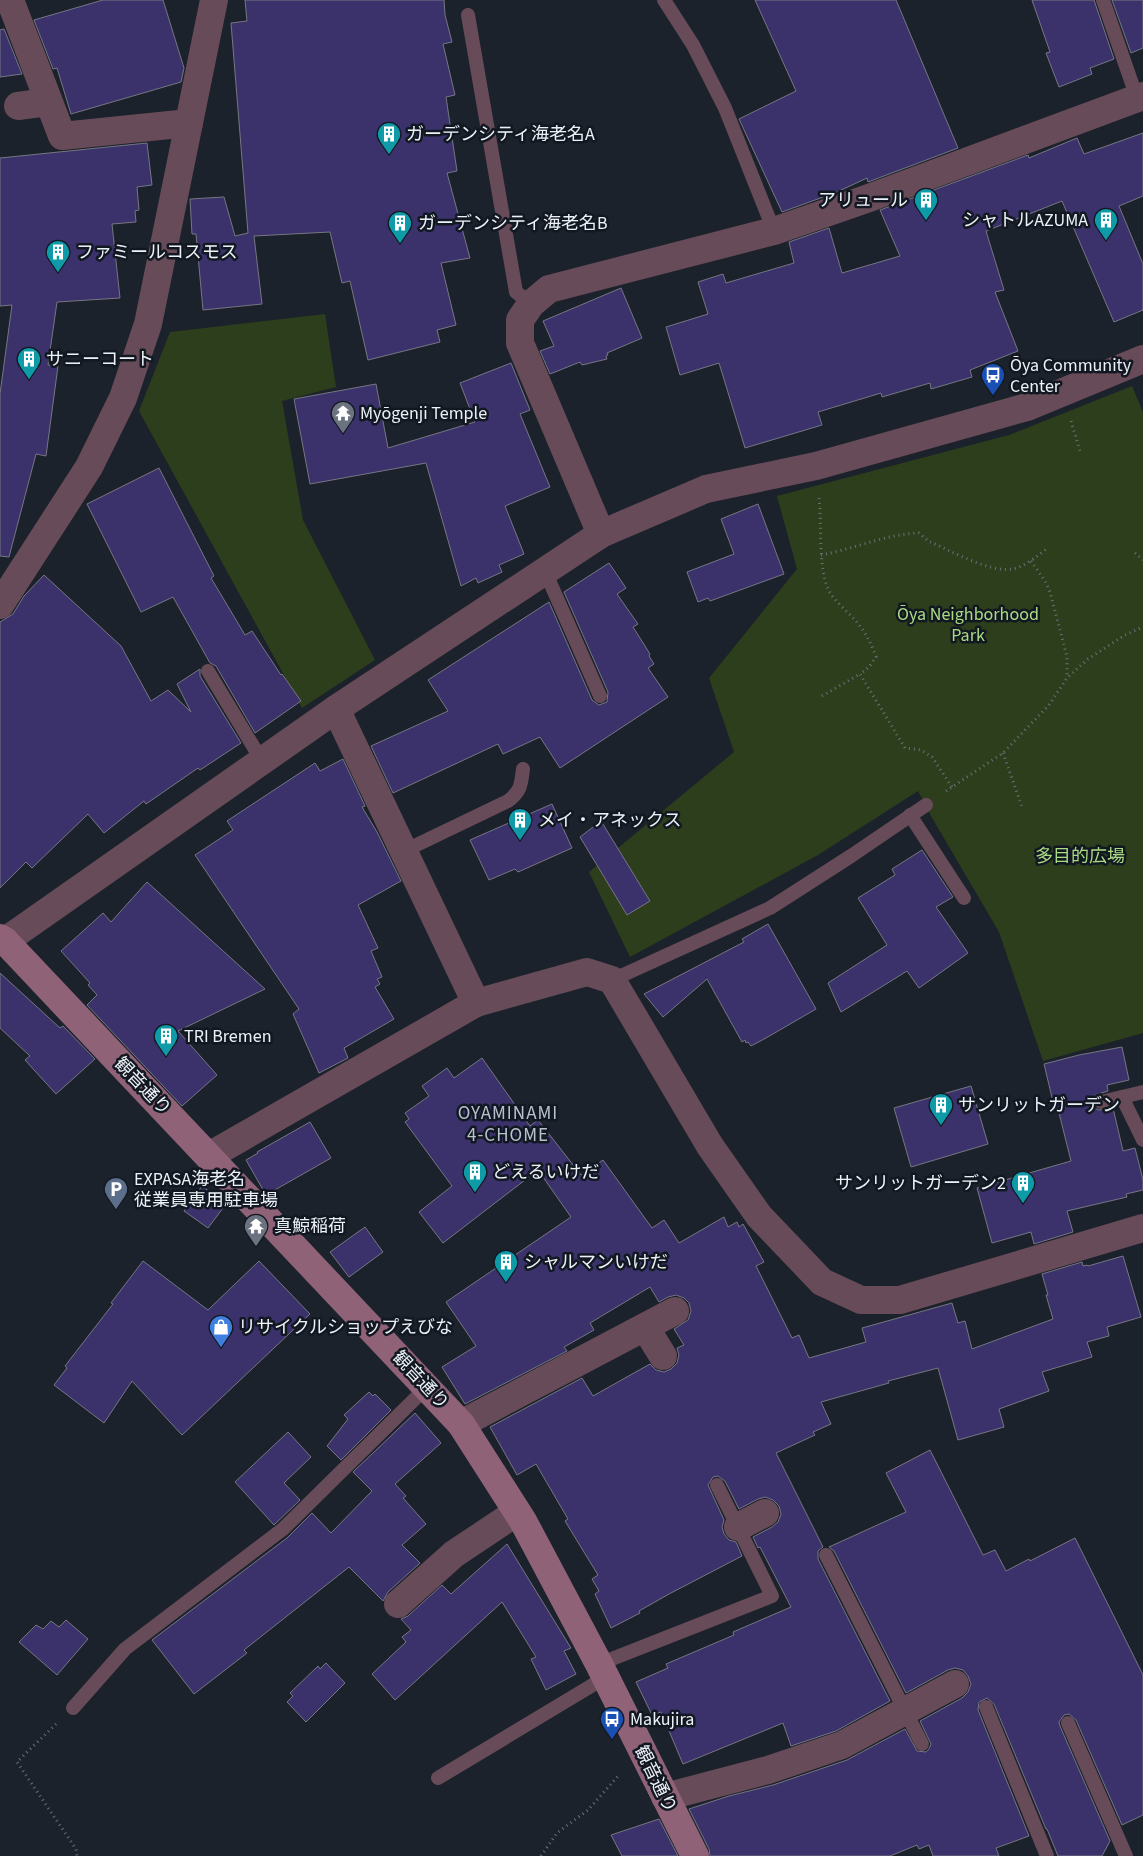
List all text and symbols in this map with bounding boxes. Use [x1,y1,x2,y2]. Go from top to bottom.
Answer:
building icon: ガーデンシティ海老名A [376,121,402,155]
place label: ガーデンシティ海老名A [406,122,595,147]
building icon: アリュール [913,187,939,221]
place label: アリュール [818,188,908,213]
building icon: シャトルAZUMA [1093,207,1119,241]
place label: シャトルAZUMA [962,208,1088,233]
building icon: ガーデンシティ海老名B [387,210,413,244]
place label: ガーデンシティ海老名B [418,211,608,236]
building icon: ファミールコスモス [45,239,71,273]
place label: ファミールコスモス [76,240,238,265]
building icon: サニーコート [16,346,42,380]
place label: サニーコート [46,347,154,372]
place label: Ōya Community Center [1010,353,1132,399]
bus stop icon: Ōya Community Center [980,362,1006,396]
temple icon: Myōgenji Temple [330,400,356,434]
place label: Myōgenji Temple [360,401,487,426]
park label: Ōya Neighborhood Park [897,602,1039,648]
building icon: メイ・アネックス [507,807,533,841]
place label: メイ・アネックス [538,808,681,833]
park label: 多目的広場 [1035,844,1125,869]
building icon: TRI Bremen [153,1023,179,1057]
place label: TRI Bremen [184,1024,272,1049]
street label: 観音通り [109,1052,177,1121]
building icon: サンリットガーデン [928,1092,954,1126]
place label: サンリットガーデン [958,1093,1120,1118]
district label: OYAMINAMI 4-CHOME [458,1100,558,1149]
building icon: どえるいけだ [462,1159,488,1193]
place label: どえるいけだ [492,1160,599,1185]
place label: EXPASA海老名 従業員専用駐車場 [134,1167,278,1213]
building icon: サンリットガーデン2 [1010,1170,1036,1204]
place label: サンリットガーデン2 [835,1171,1006,1196]
parking icon: EXPASA海老名 従業員専用駐車場 [103,1176,129,1210]
temple icon: 真鯨稲荷 [243,1213,269,1247]
place label: 真鯨稲荷 [274,1214,346,1239]
building icon: シャルマンいけだ [493,1249,519,1283]
place label: シャルマンいけだ [524,1250,668,1275]
shop icon: リサイクルショップえびな [208,1314,234,1348]
place label: リサイクルショップえびな [238,1315,453,1340]
street label: 観音通り [387,1345,454,1415]
bus stop icon: Makujira [599,1706,625,1740]
place label: Makujira [630,1707,694,1732]
street label: 観音通り [629,1741,683,1817]

